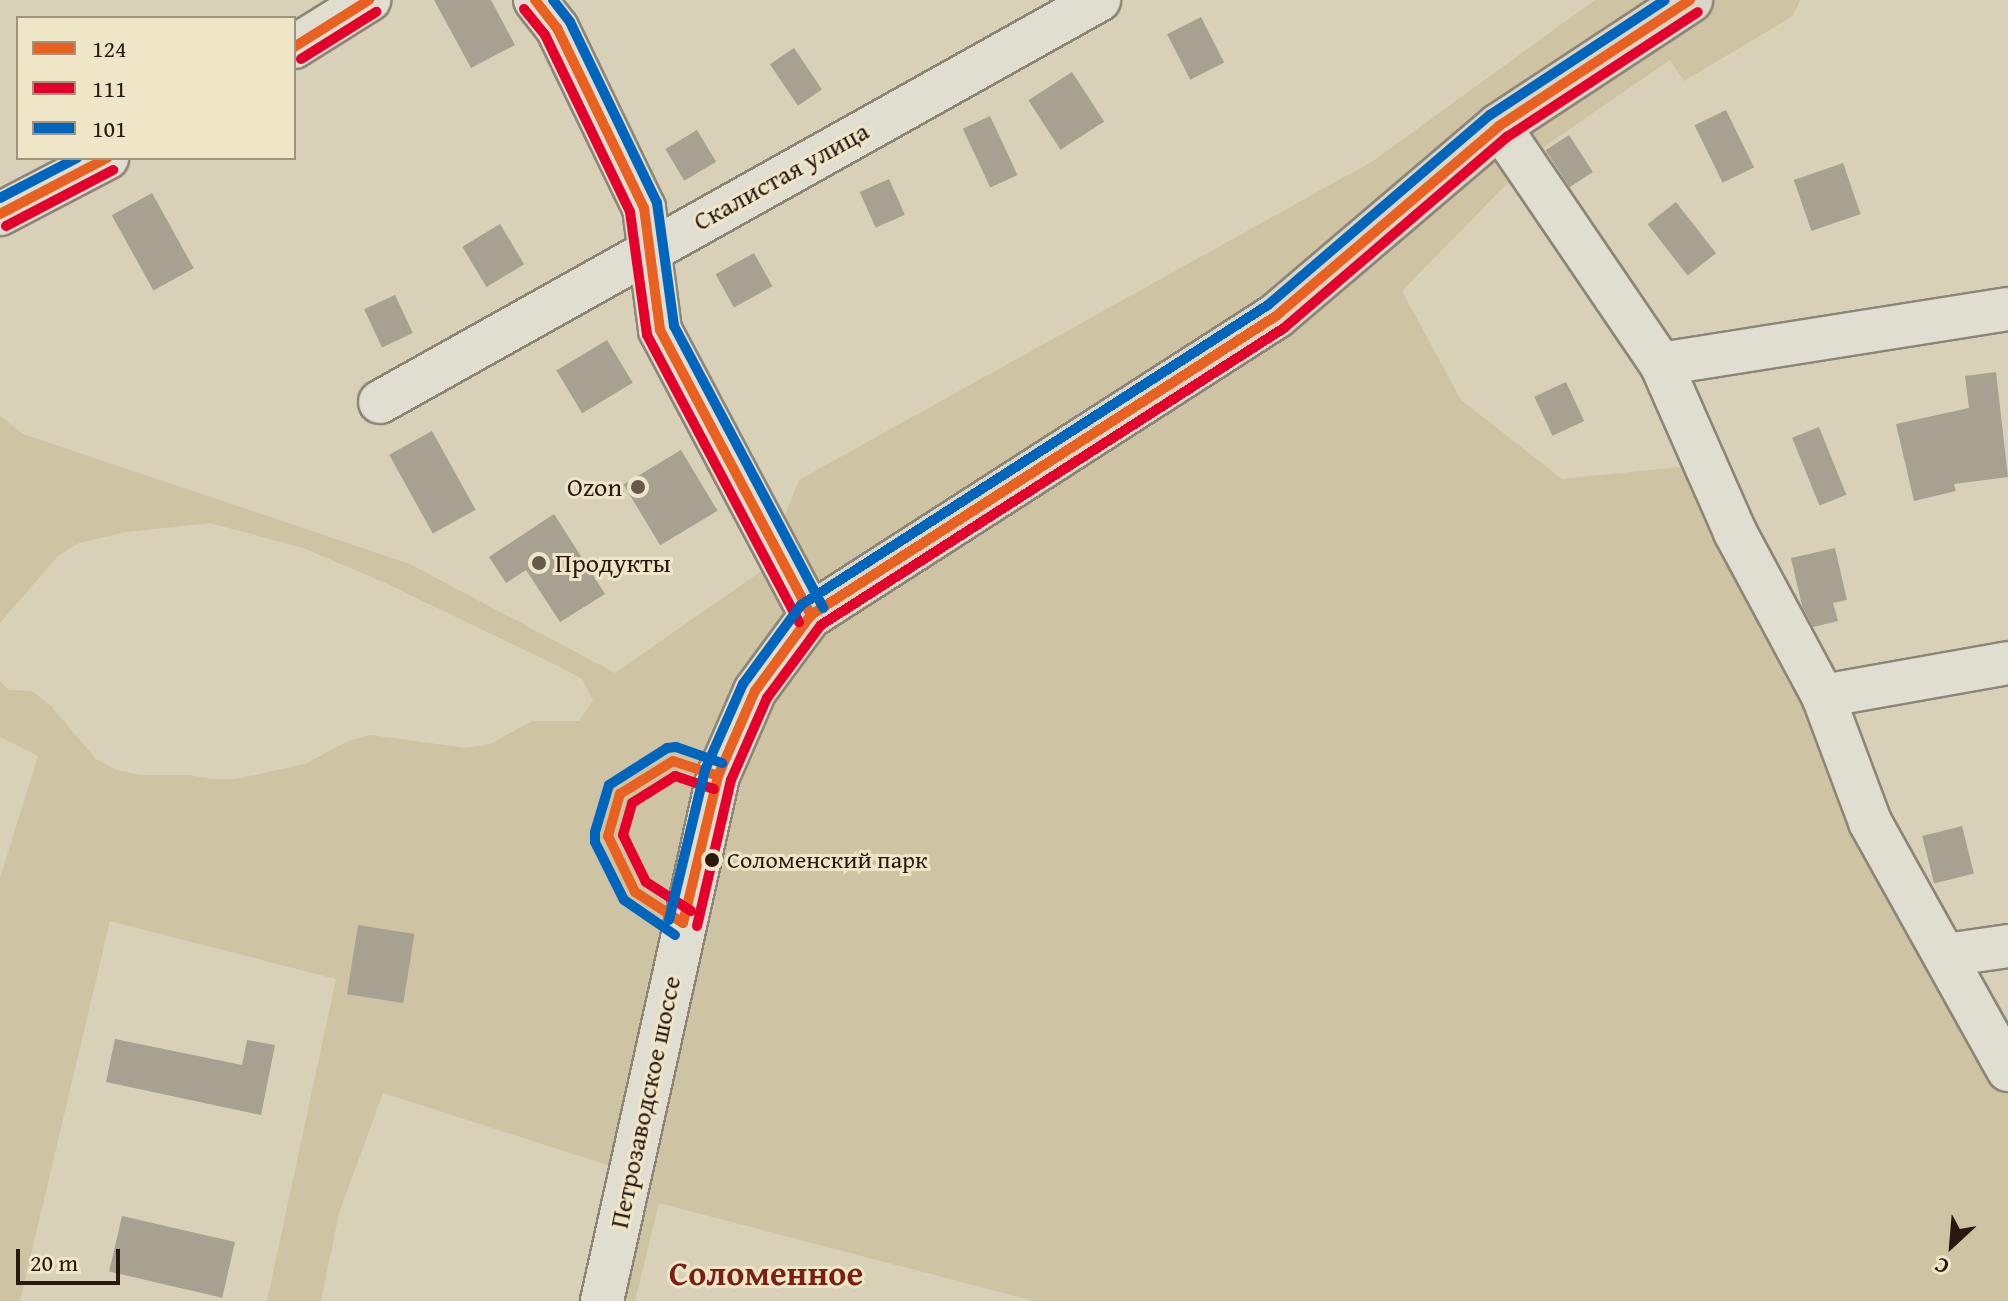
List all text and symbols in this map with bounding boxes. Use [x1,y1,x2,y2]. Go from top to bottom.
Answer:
legend [16,16,296,160]
text: 124 [92,31,127,66]
text: 111 [92,71,127,106]
text: 101 [92,111,127,146]
street label: Скалистая улица [688,115,874,237]
place label: Ozon [567,471,622,503]
marker: Ozon [629,478,647,496]
place label: Продукты [555,547,671,579]
marker: Продукты [530,554,548,572]
place label: Соломенский парк [727,846,928,874]
marker: Соломенский парк [704,852,720,868]
street label: Петрозаводское шоссе [603,973,687,1231]
north arrow [1912,1205,1992,1285]
scale bar [20,1233,124,1283]
text: 20 m [30,1245,78,1280]
text: С [1929,1249,1954,1284]
district label: Соломенное [669,1253,863,1293]

